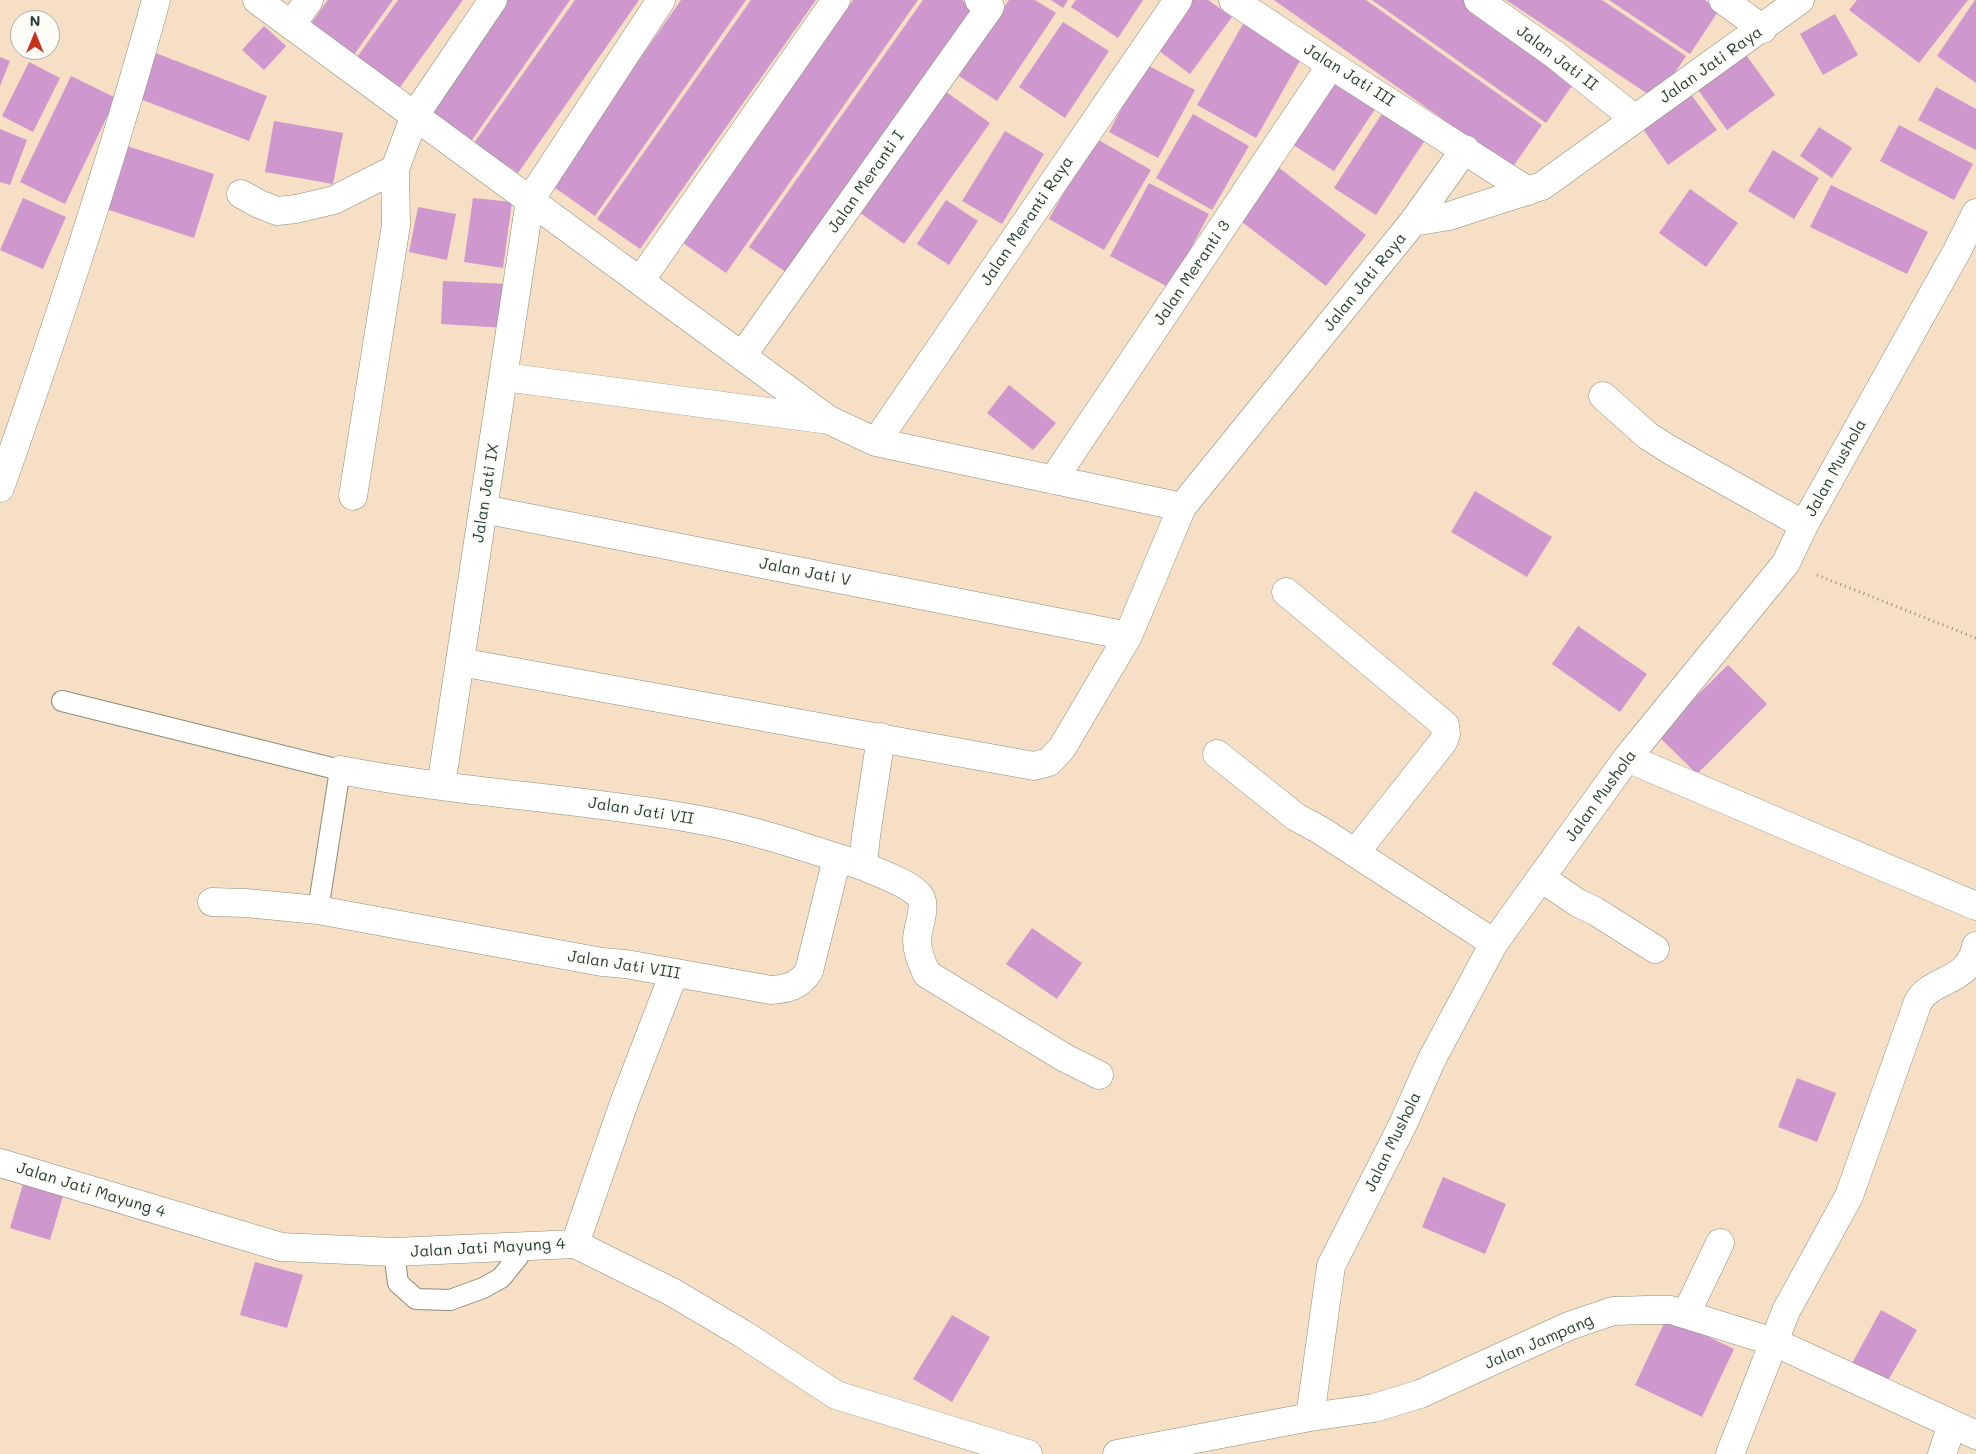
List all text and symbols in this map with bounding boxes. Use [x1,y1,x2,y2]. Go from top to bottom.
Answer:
north arrow [10,10,60,60]
text: N [30,11,40,30]
street label: Jalan Jati II [1513,21,1601,95]
street label: Jalan Jati Raya [1656,22,1766,108]
street label: Jalan Jati III [1300,39,1398,111]
street label: Jalan Meranti I [824,127,908,237]
street label: Jalan Meranti Raya [977,153,1077,289]
street label: Jalan Meranti 3 [1150,217,1234,329]
street label: Jalan Jati Raya [1319,229,1411,335]
street label: Jalan Mushola [1801,416,1871,520]
street label: Jalan Jati IX [469,442,503,544]
street label: Jalan Jati V [758,554,852,590]
street label: Jalan Mushola [1561,746,1641,846]
street label: Jalan Jati VII [587,793,695,829]
street label: Jalan Jati VIII [566,947,682,983]
street label: Jalan Mushola [1361,1089,1425,1195]
street label: Jalan Jati Mayung 4 [14,1158,168,1222]
street label: Jalan Jati Mayung 4 [410,1234,566,1262]
street label: Jalan Jampang [1482,1310,1596,1374]

